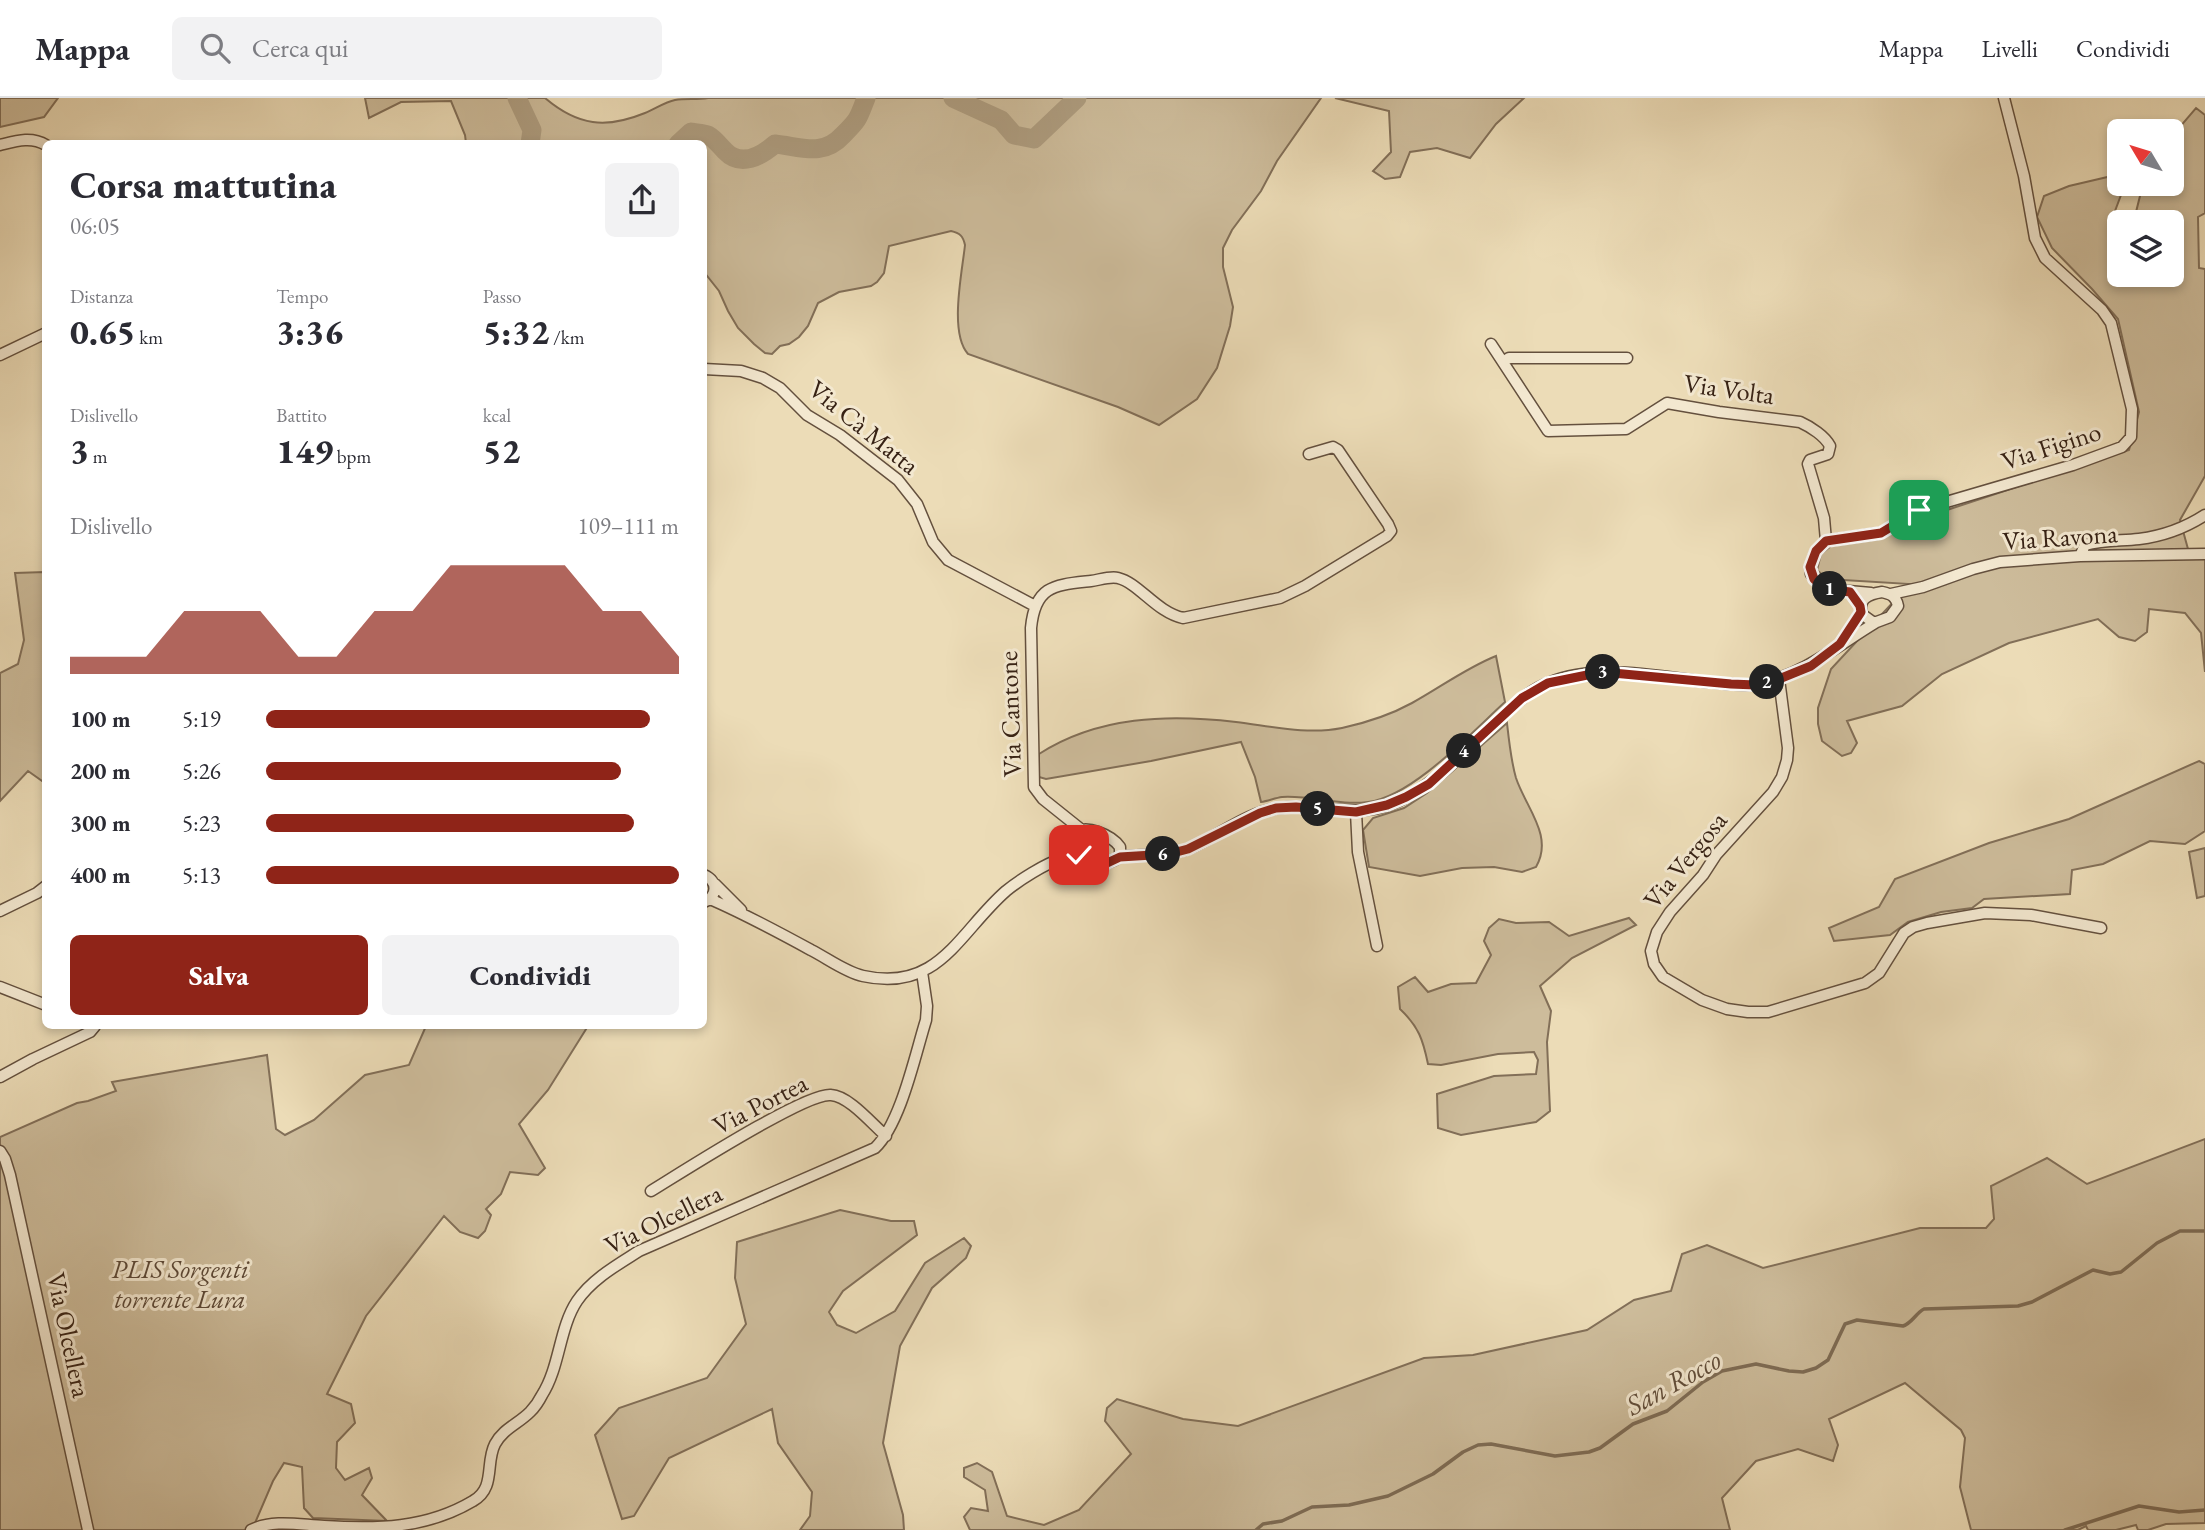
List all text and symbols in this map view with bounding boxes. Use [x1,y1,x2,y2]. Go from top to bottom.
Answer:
search box [172,17,662,80]
text: Mappa [35,27,130,70]
icon: search [196,29,234,67]
text: Cerca qui [252,31,348,65]
text: Mappa [1879,33,1943,64]
text: Livelli [1981,33,2038,64]
text: Condividi [2076,33,2170,64]
north arrow [2107,119,2184,196]
map controls [2107,119,2184,287]
text: Corsa mattutina [70,160,337,209]
button: share [605,163,679,237]
button: layers [2107,210,2184,287]
text: 06:05 [70,211,120,241]
text: Distanza [70,284,133,309]
text: Tempo [276,284,329,309]
text: Passo [483,284,521,309]
text: 0.65 [70,309,136,354]
text: 3:36 [276,309,343,354]
text: 5:32 [483,309,549,354]
text: km [136,325,163,350]
text: /km [549,325,585,350]
street label: Via Volta [1682,366,1777,412]
street label: Via Cà Matta [802,372,927,482]
text: Dislivello [70,403,138,428]
text: Battito [276,403,327,428]
text: kcal [483,403,511,428]
street label: Via Figino [1997,414,2105,478]
text: 3 [70,428,89,473]
text: 149 [276,428,333,473]
text: 52 [483,428,520,473]
text: m [89,444,108,469]
text: bpm [333,444,371,469]
pin [1889,480,1949,540]
icon: arrive [1900,491,1938,529]
text: Dislivello [70,511,152,541]
text: 109–111 m [578,511,679,541]
street label: Via Ravona [2001,516,2119,558]
pin: 1 [1812,572,1848,606]
text: 1 [1824,576,1835,601]
street label: Via Cantone [991,650,1029,778]
pin: 3 [1586,654,1620,690]
text: 3 [1597,659,1608,684]
pin: 2 [1750,664,1784,700]
text: 2 [1761,669,1772,694]
text: 100 m [70,704,131,734]
text: 5:19 [182,704,221,734]
pin: 4 [1446,734,1482,768]
text: 4 [1458,738,1469,763]
text: 200 m [70,756,131,786]
text: 5:26 [182,756,221,786]
pin: 5 [1300,792,1336,826]
text: 5 [1312,796,1323,821]
street label: Via Vergosa [1635,804,1735,916]
text: 300 m [70,808,131,838]
text: 5:23 [182,808,221,838]
pin [1049,825,1109,885]
icon: check [1060,836,1098,874]
pin: 6 [1146,836,1180,872]
text: 6 [1157,841,1168,866]
text: 400 m [70,860,131,890]
text: 5:13 [182,860,221,890]
button: Salva [70,935,368,1015]
button: Condividi [382,935,679,1015]
street label: Via Portea [707,1065,814,1142]
street label: Via Olcellera [599,1176,728,1262]
park label: PLIS Sorgenti torrente Lura [111,1252,250,1316]
street label: Via Olcellera [39,1269,99,1401]
water label: San Rocco [1618,1341,1727,1423]

